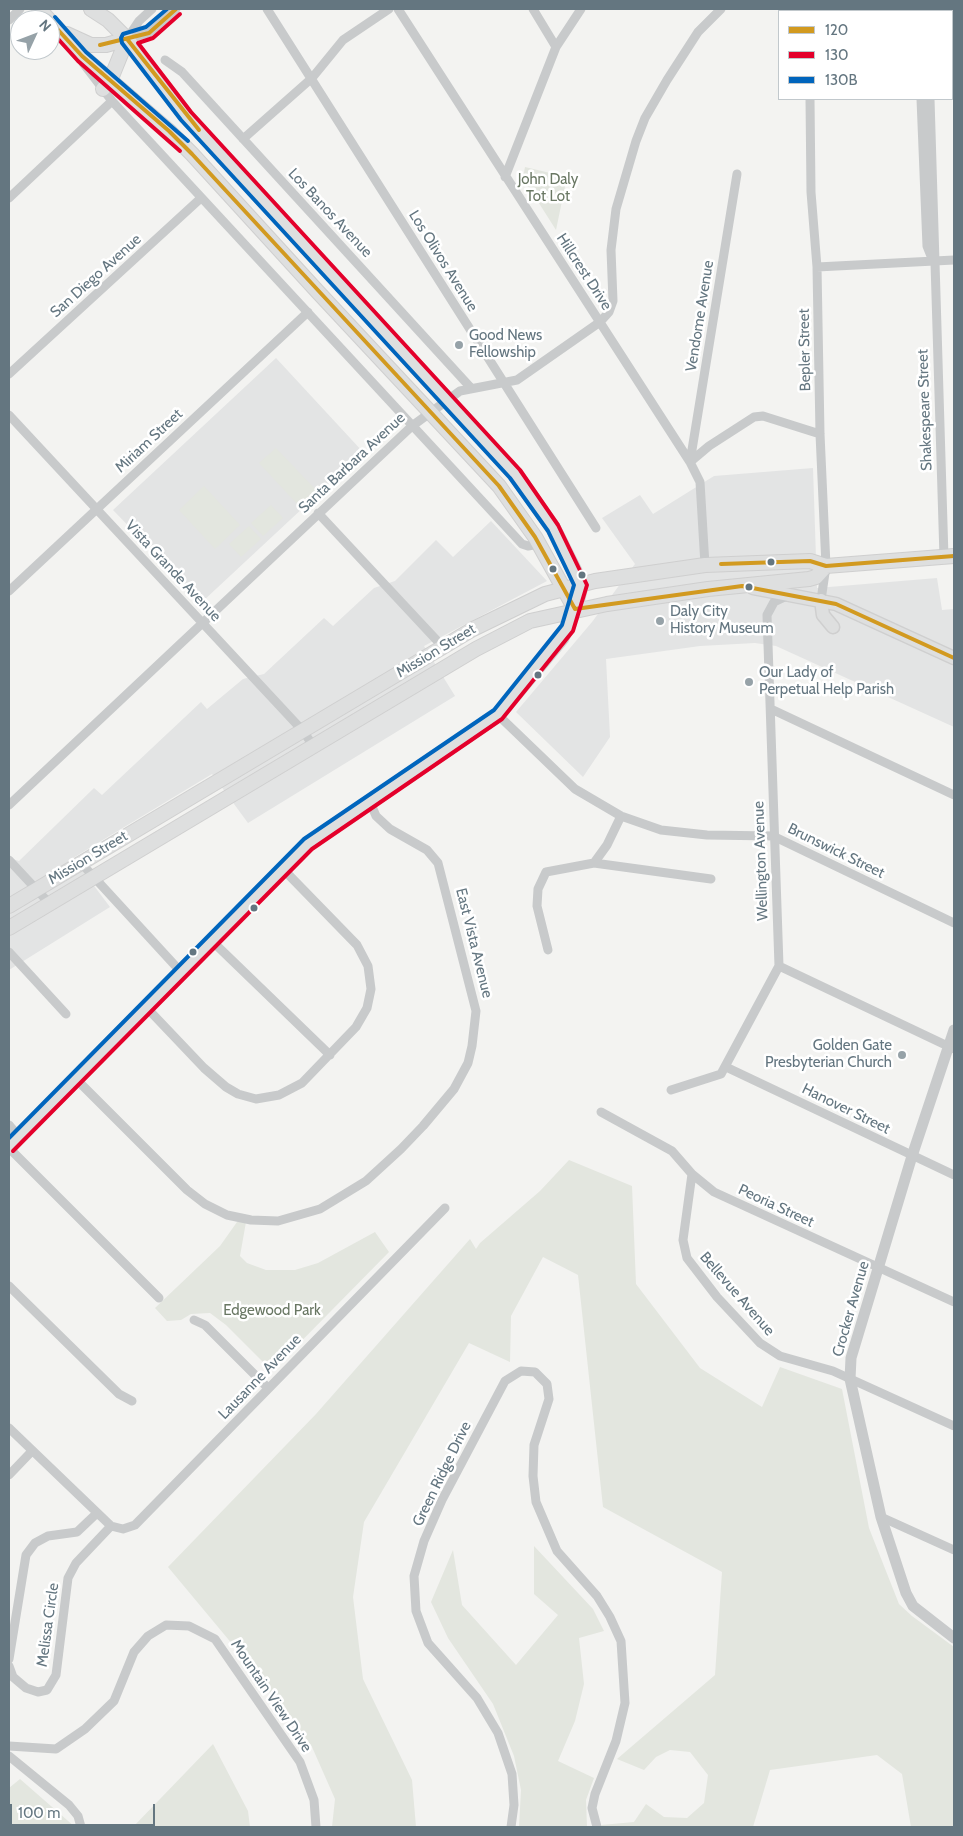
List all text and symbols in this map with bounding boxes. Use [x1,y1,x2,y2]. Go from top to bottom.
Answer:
north arrow [10,10,60,60]
legend [778,10,953,100]
text: N [35,16,55,35]
text: 120 [825,21,848,39]
text: 130 [825,46,848,64]
text: 130B [825,71,857,89]
street label: Los Banos Avenue [284,165,376,261]
park label: John Daly Tot Lot [518,171,578,206]
street label: Los Olivos Avenue [405,207,481,315]
street label: San Diego Avenue [47,230,145,322]
street label: Hillcrest Drive [552,230,616,314]
street label: Vendome Avenue [682,259,718,373]
street label: Bepler Street [795,308,815,392]
place label: Good News Fellowship [469,327,542,362]
marker: Good News Fellowship [453,339,465,351]
street label: Shakespeare Street [914,349,936,471]
street label: Miriam Street [112,405,186,477]
street label: Santa Barbara Avenue [295,409,409,517]
street label: Vista Grande Avenue [121,517,225,625]
unlabelled marker [766,557,776,567]
unlabelled marker [548,564,558,574]
unlabelled marker [577,570,587,580]
unlabelled marker [744,582,754,592]
place label: Daly City History Museum [670,603,774,638]
marker: Daly City History Museum [654,615,666,627]
street label: Mission Street [393,620,479,682]
place label: Our Lady of Perpetual Help Parish [759,664,894,699]
unlabelled marker [533,670,543,680]
marker: Our Lady of Perpetual Help Parish [743,676,755,688]
street label: Wellington Avenue [750,801,772,921]
street label: Brunswick Street [785,820,887,882]
street label: Mission Street [45,827,131,889]
street label: East Vista Avenue [452,886,496,1000]
unlabelled marker [249,903,259,913]
unlabelled marker [188,947,198,957]
place label: Golden Gate Presbyterian Church [765,1037,892,1072]
marker: Golden Gate Presbyterian Church [896,1049,908,1061]
street label: Hanover Street [799,1080,893,1138]
street label: Peoria Street [735,1181,817,1231]
street label: Bellevue Avenue [696,1248,778,1340]
street label: Crocker Avenue [829,1259,873,1359]
park label: Edgewood Park [223,1302,321,1320]
street label: Lausanne Avenue [215,1331,305,1423]
street label: Green Ridge Drive [409,1419,475,1529]
street label: Melissa Circle [33,1582,63,1668]
street label: Mountain View Drive [227,1636,315,1756]
scale bar [12,1794,158,1826]
text: 100 m [18,1804,60,1822]

